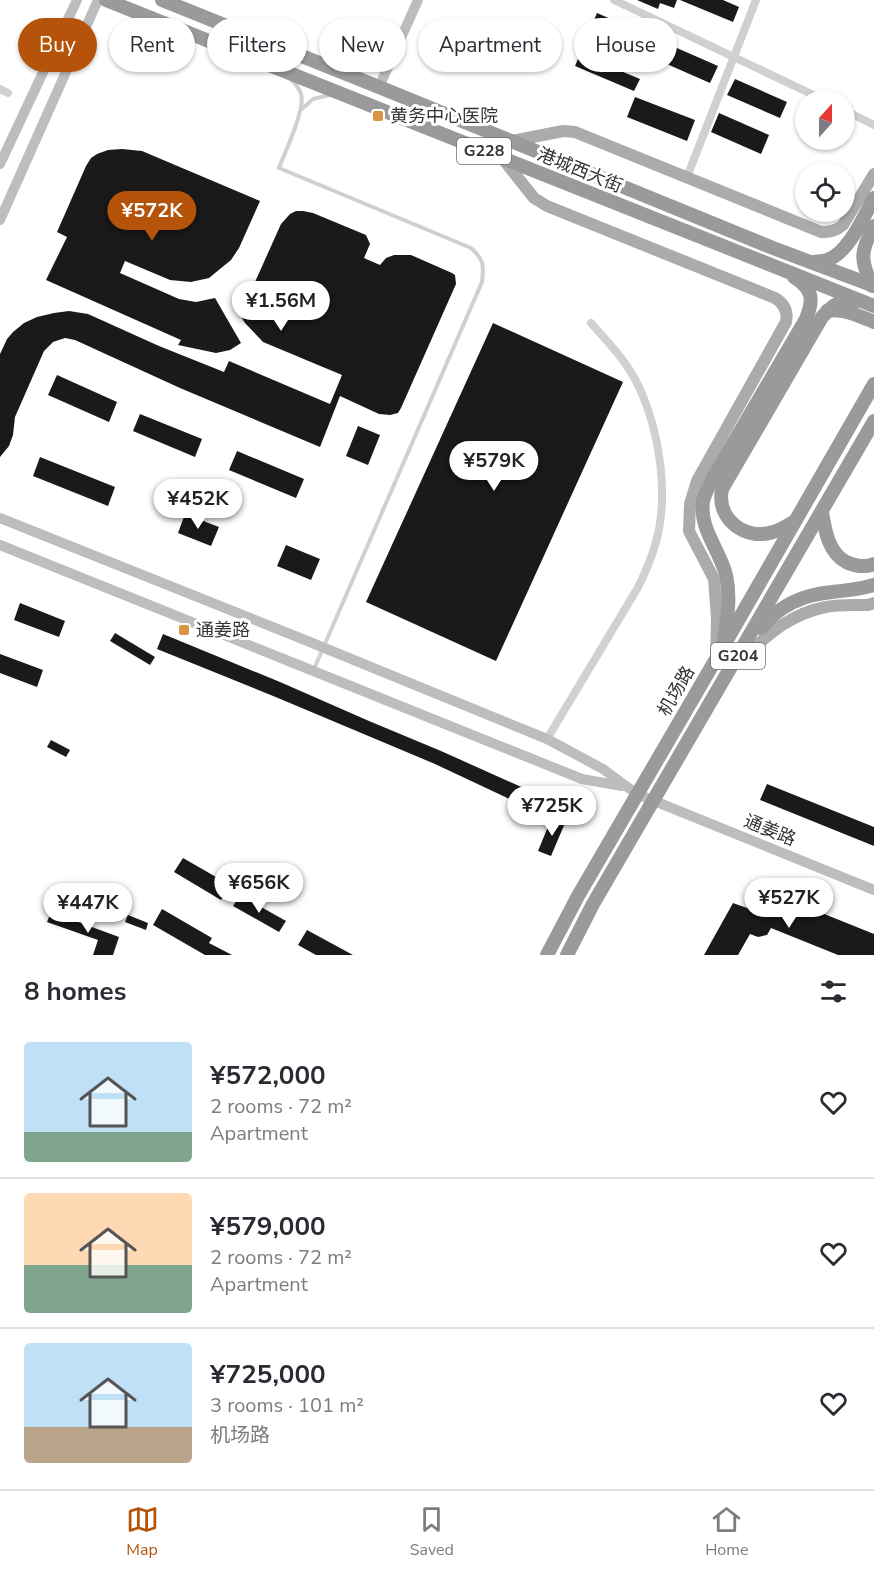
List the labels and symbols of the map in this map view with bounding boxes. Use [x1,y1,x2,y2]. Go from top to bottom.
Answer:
north arrow [795,90,855,150]
place label: 黄务中心医院 [390,104,498,128]
marker: 黄务中心医院 [371,109,385,123]
road number: G228 [457,138,511,164]
street label: 港城西大街 [534,142,626,198]
pin: ¥572K [110,191,194,242]
pin: ¥1.56M [232,281,330,332]
pin: ¥579K [452,441,536,492]
pin: ¥452K [156,479,240,530]
place label: 通姜路 [196,618,250,642]
marker: 通姜路 [177,623,191,637]
road number: G204 [711,643,765,669]
street label: 机场路 [652,662,700,720]
pin: ¥725K [510,786,594,837]
street label: 通姜路 [740,809,800,851]
pin: ¥656K [217,863,301,914]
pin: ¥527K [747,878,831,929]
pin: ¥447K [46,883,130,934]

